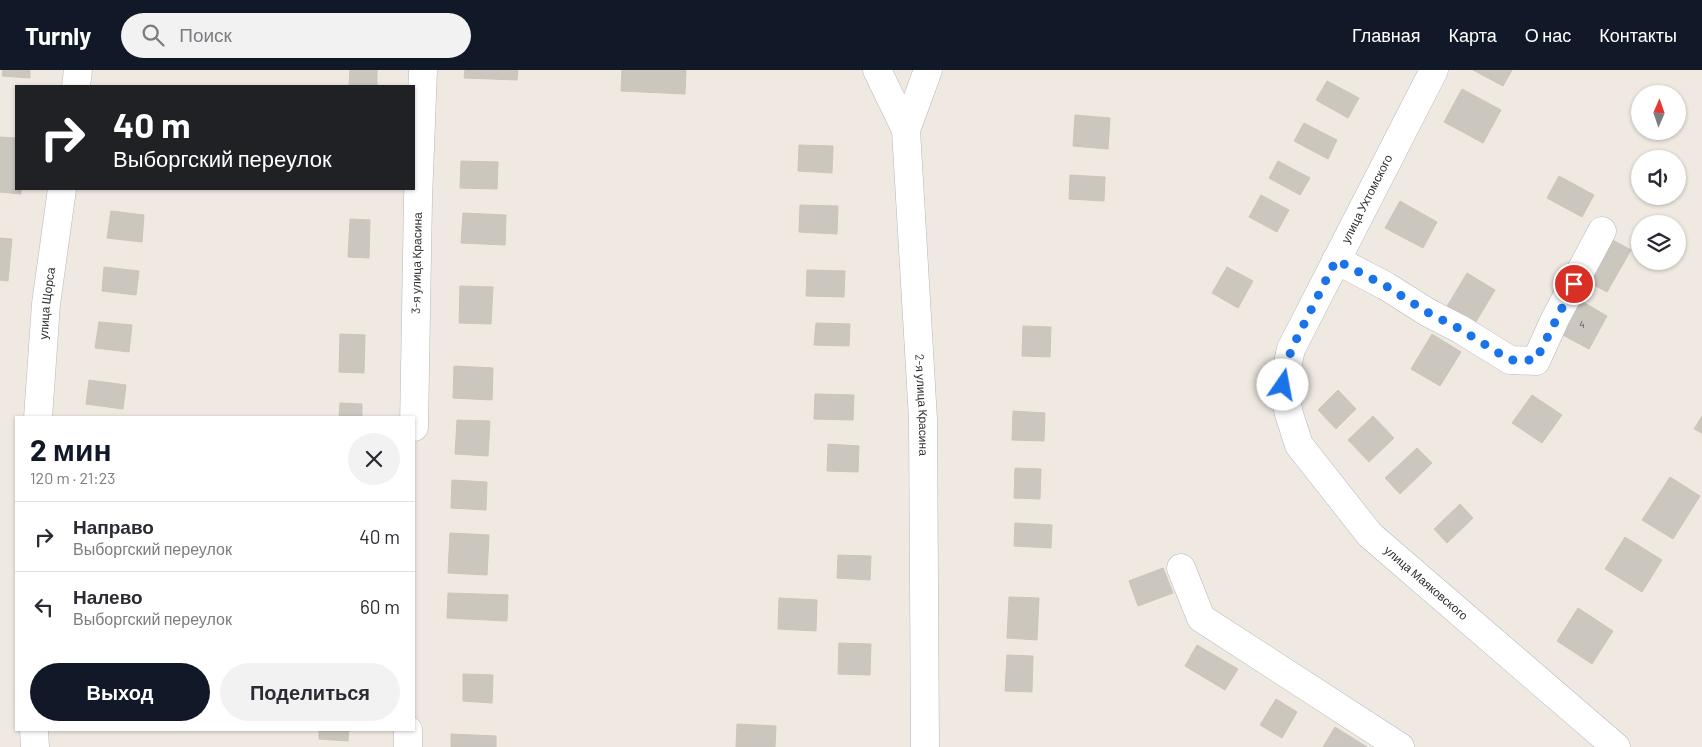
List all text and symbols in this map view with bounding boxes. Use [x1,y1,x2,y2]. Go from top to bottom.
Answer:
search box [121,13,471,58]
text: Turnly [25,21,91,50]
icon: search [139,21,167,49]
text: Поиск [179,23,232,46]
text: Главная [1352,24,1421,46]
text: Карта [1449,24,1497,46]
text: О нас [1525,24,1571,46]
text: Контакты [1599,24,1677,46]
north arrow [1631,85,1686,140]
map controls [1631,85,1686,270]
text: 40 m [113,103,190,145]
icon: right [30,105,95,170]
text: Выборгский переулок [113,145,332,171]
button: sound [1631,150,1686,205]
street label: улица Ухтомского [1338,152,1396,246]
street label: 3-я улица Красина [408,212,424,314]
button: layers [1631,215,1686,270]
pin [1553,263,1595,305]
street label: улица Щорса [36,266,57,340]
icon: arrive [1560,270,1588,298]
house number: 4 [1579,318,1585,330]
street label: 2-я улица Красина [913,354,931,456]
position arrow [1256,358,1308,410]
text: 2 мин [30,431,112,467]
button: close [348,433,400,485]
text: 120 m · 21:23 [30,468,116,487]
text: Направо [73,515,154,538]
icon: right [30,523,58,551]
text: 40 m [359,525,400,548]
text: Выборгский переулок [73,539,232,558]
street label: улица Маяковского [1381,543,1471,623]
text: Налево [73,585,143,608]
icon: left [30,593,58,621]
text: 60 m [360,595,400,618]
text: Выборгский переулок [73,609,232,628]
button: Выход [30,663,210,721]
button: Поделиться [220,663,400,721]

